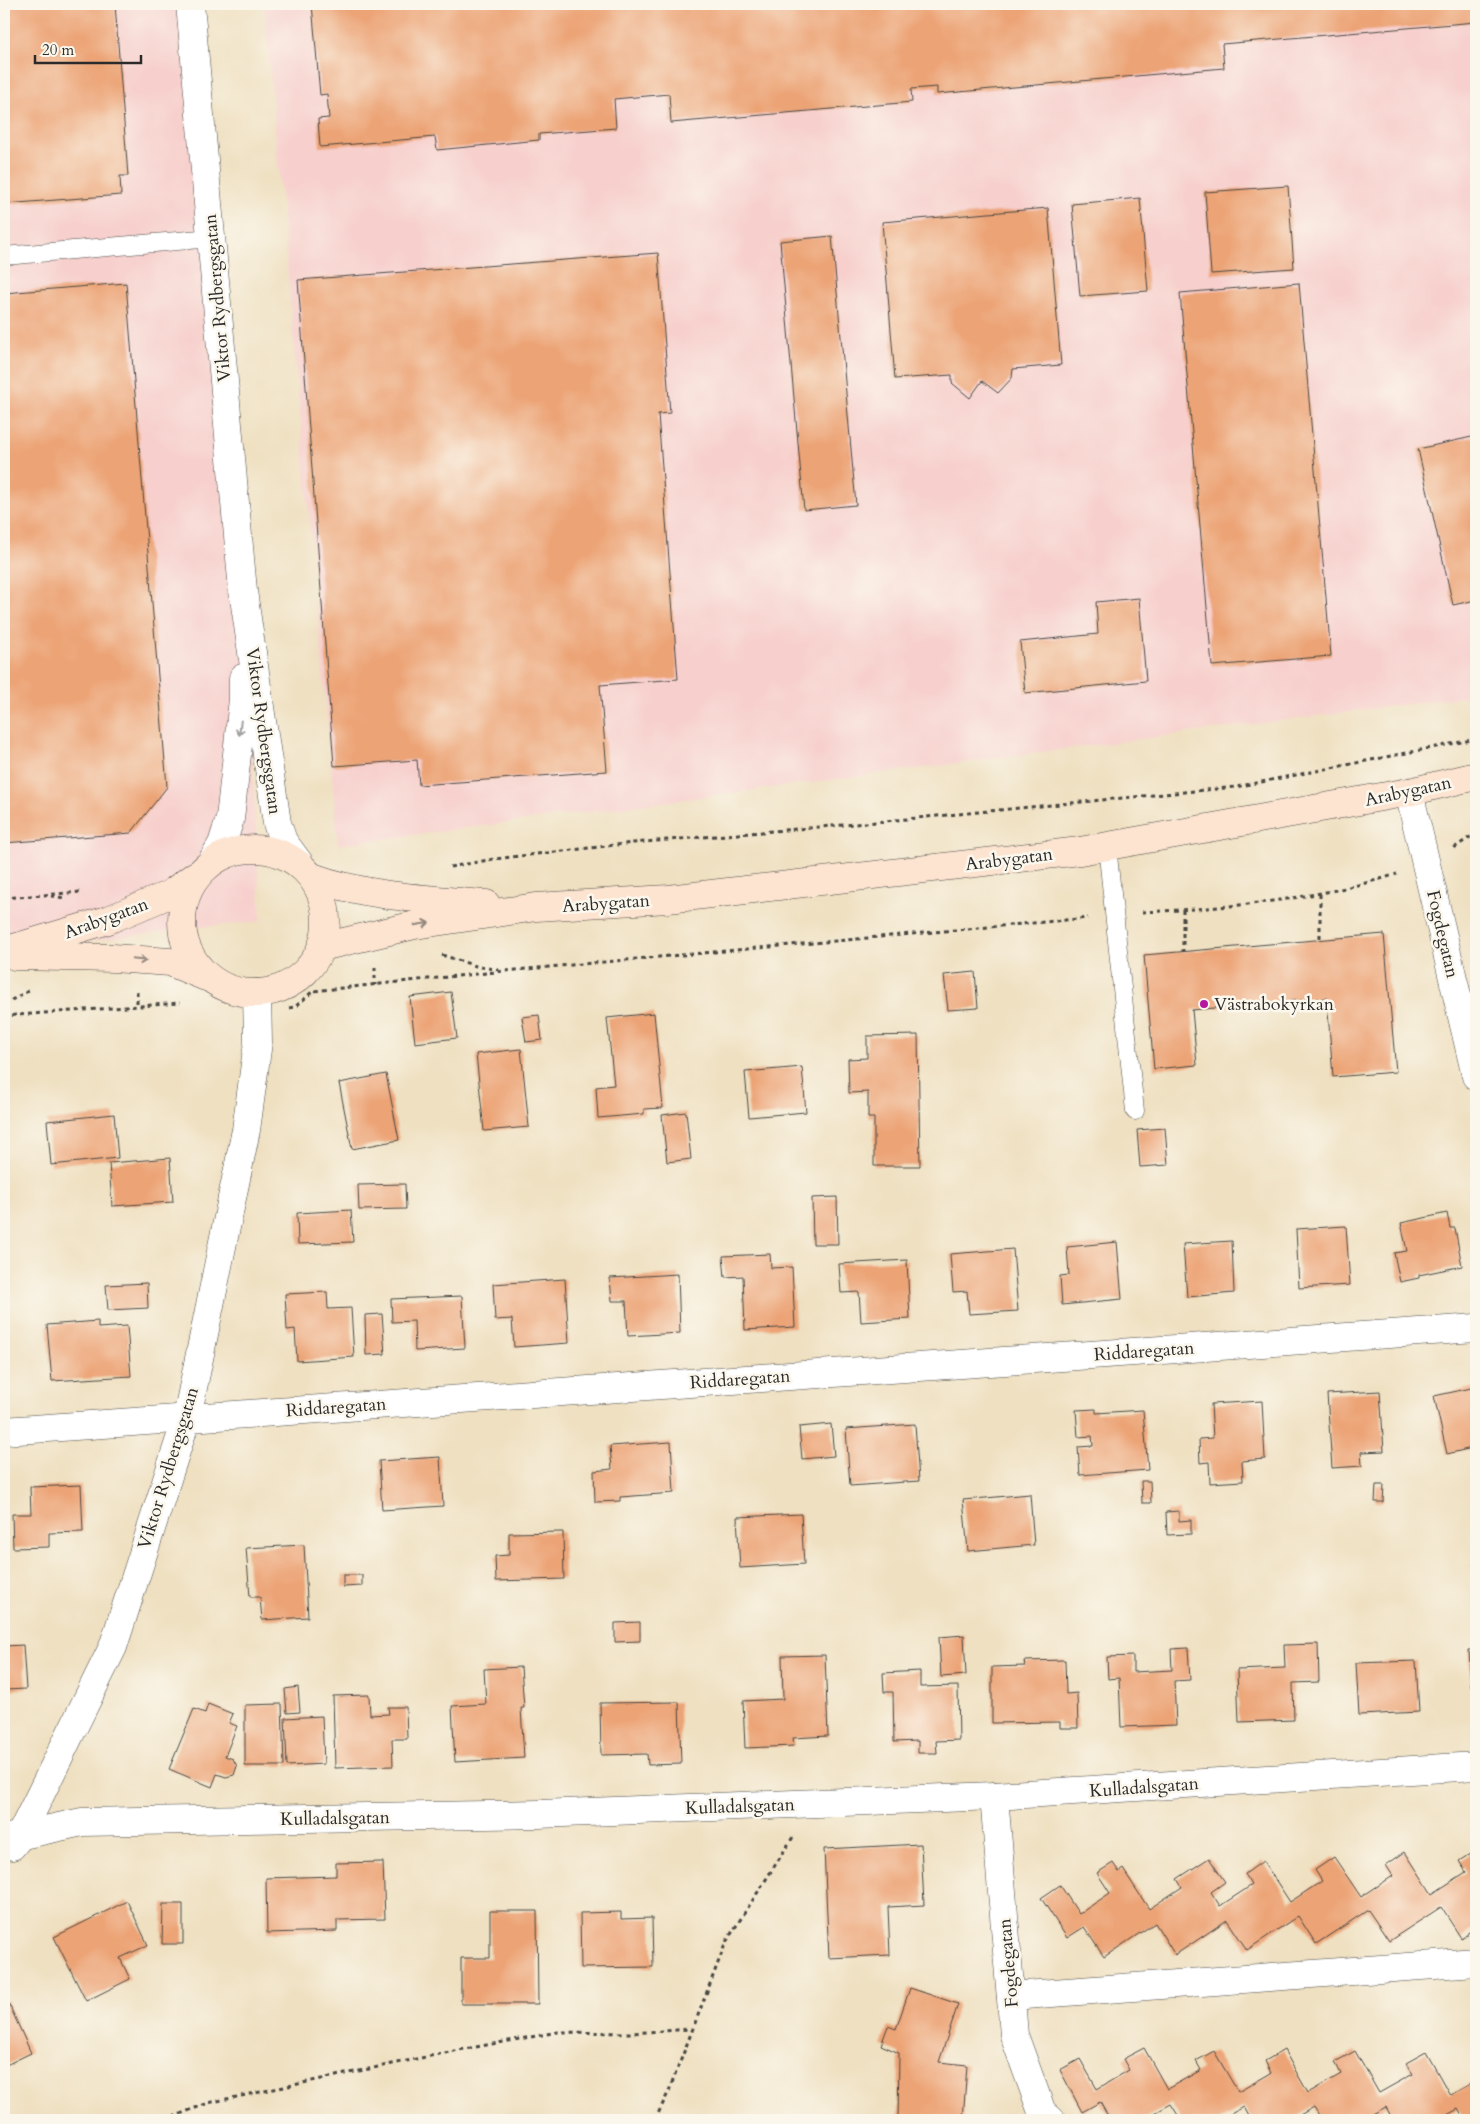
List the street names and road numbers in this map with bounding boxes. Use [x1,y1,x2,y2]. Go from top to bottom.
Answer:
street label: Viktor Rydbergsgatan [198,212,237,383]
street label: Viktor Rydbergsgatan [239,646,288,817]
street label: Arabygatan [1363,770,1454,813]
street label: Arabygatan [964,842,1055,877]
street label: Arabygatan [561,888,652,919]
street label: Fogdegatan [1420,888,1465,981]
street label: Arabygatan [61,891,152,945]
street label: Riddaregatan [1093,1335,1196,1367]
street label: Riddaregatan [689,1363,792,1395]
street label: Viktor Rydbergsgatan [132,1383,205,1552]
street label: Riddaregatan [285,1391,388,1423]
street label: Kulladalsgatan [1088,1771,1200,1804]
street label: Kulladalsgatan [685,1792,796,1821]
street label: Kulladalsgatan [280,1805,391,1832]
street label: Fogdegatan [992,1917,1025,2009]

